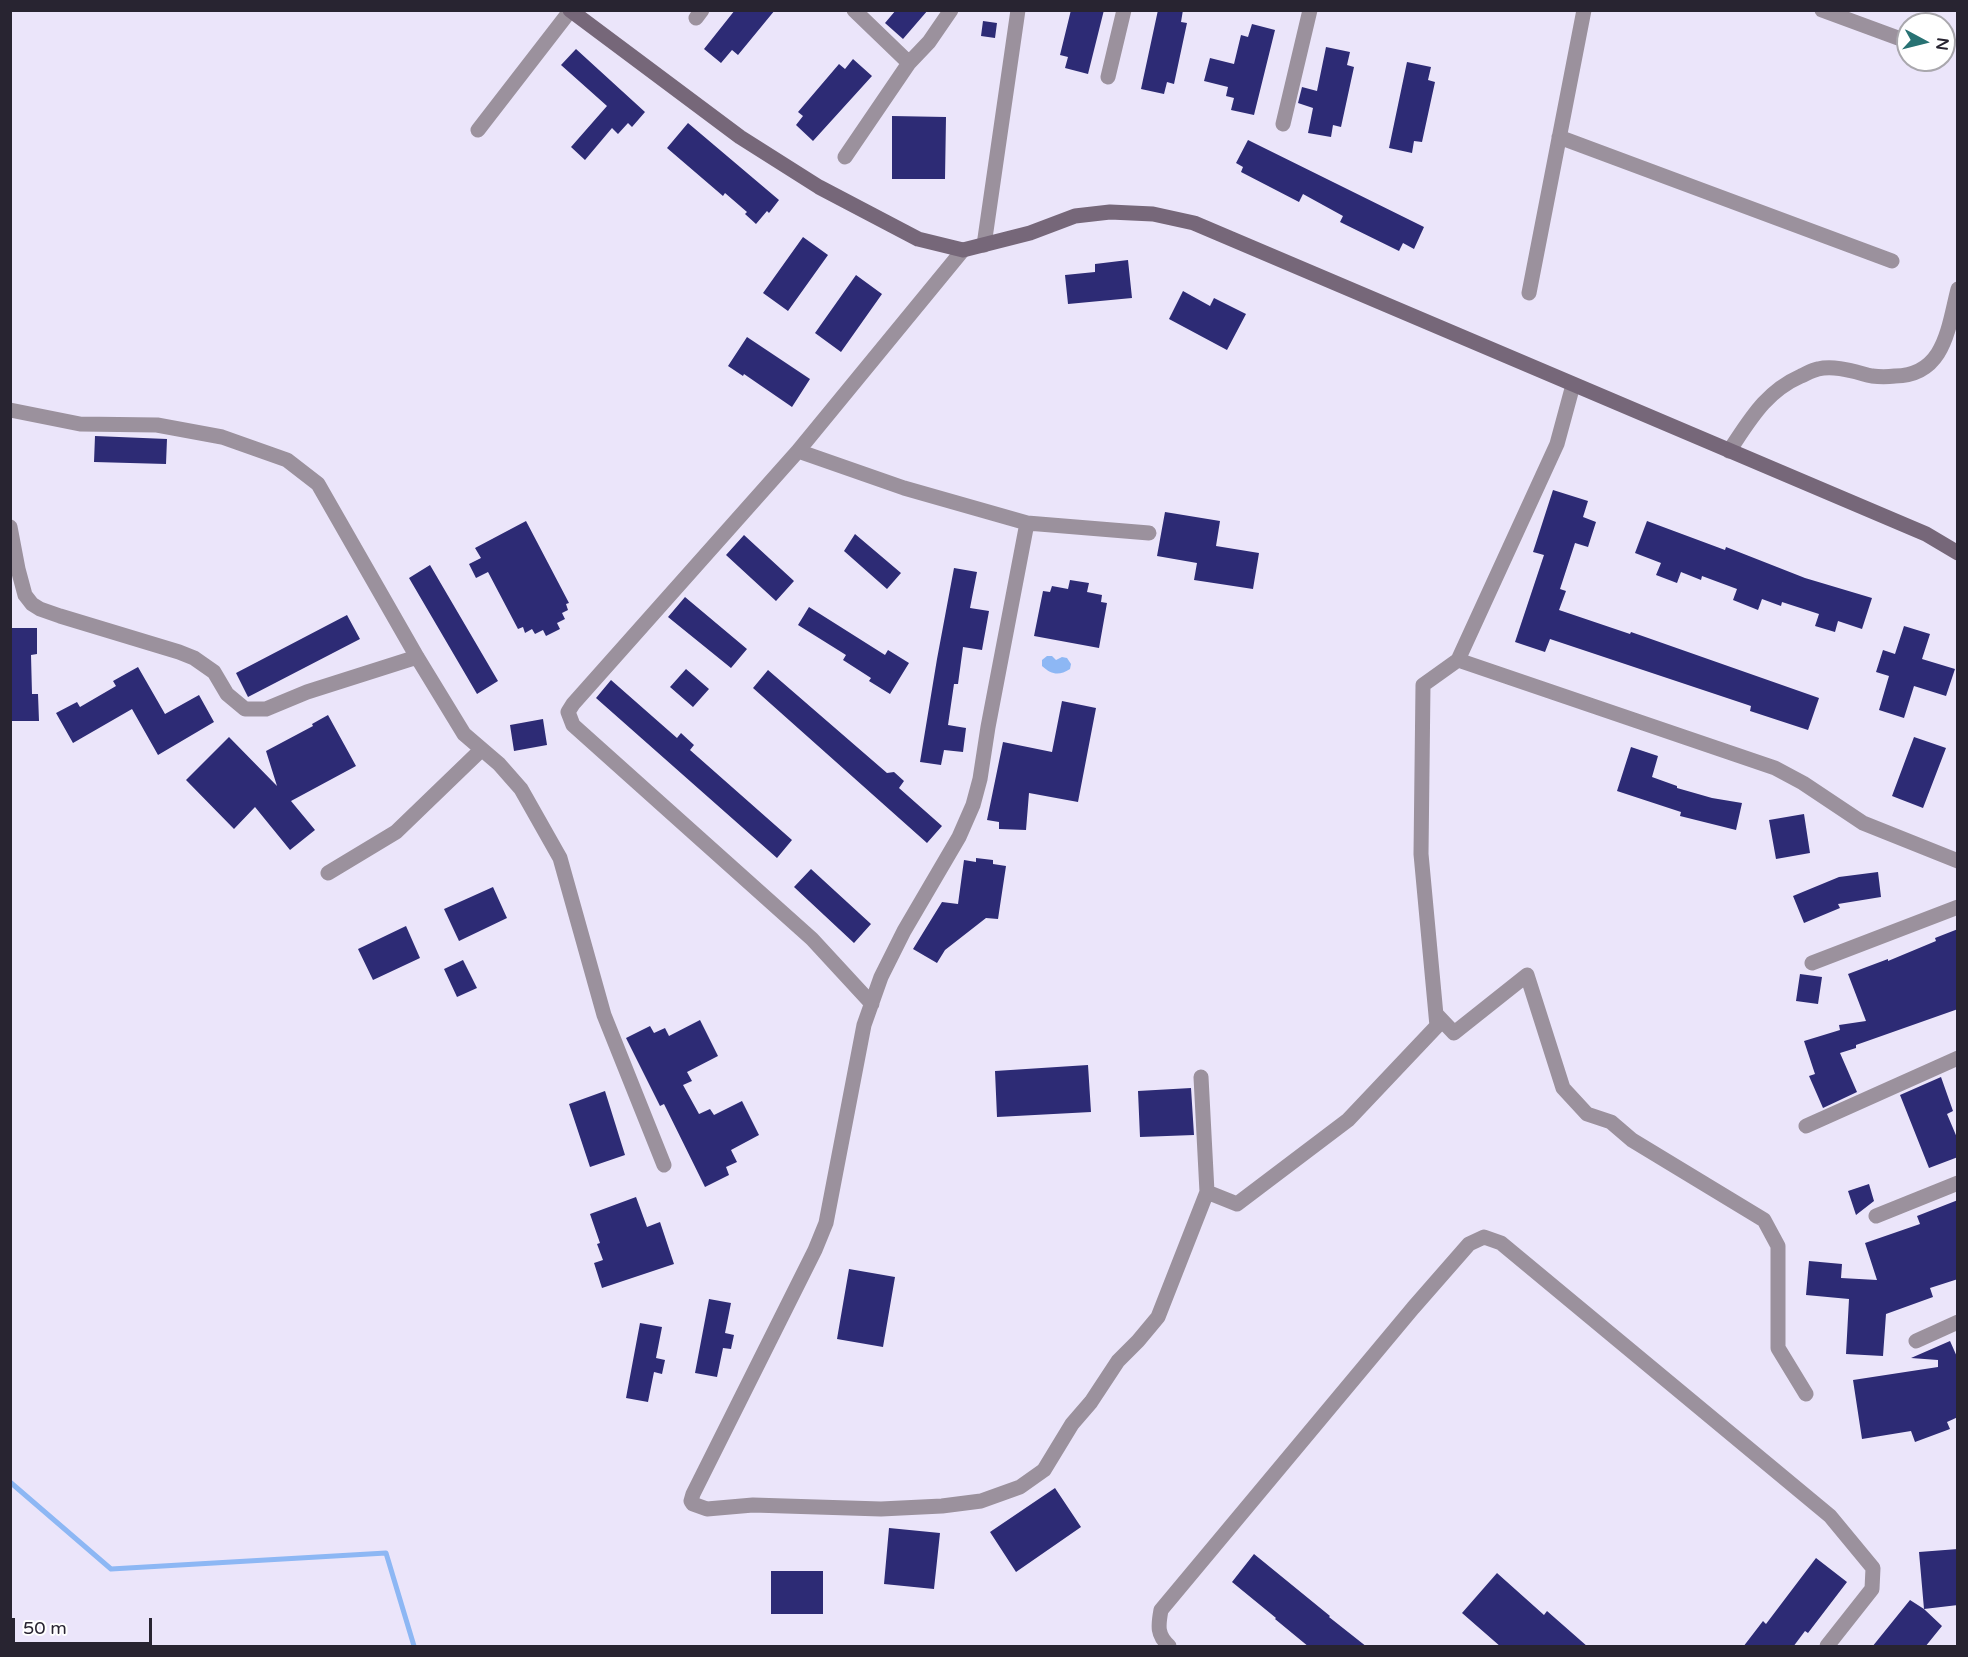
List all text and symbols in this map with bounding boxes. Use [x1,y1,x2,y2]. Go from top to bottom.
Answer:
north arrow [1896,12,1956,72]
text: N [1931,36,1953,52]
scale bar [15,1606,154,1644]
text: 50 m [23,1617,67,1639]

